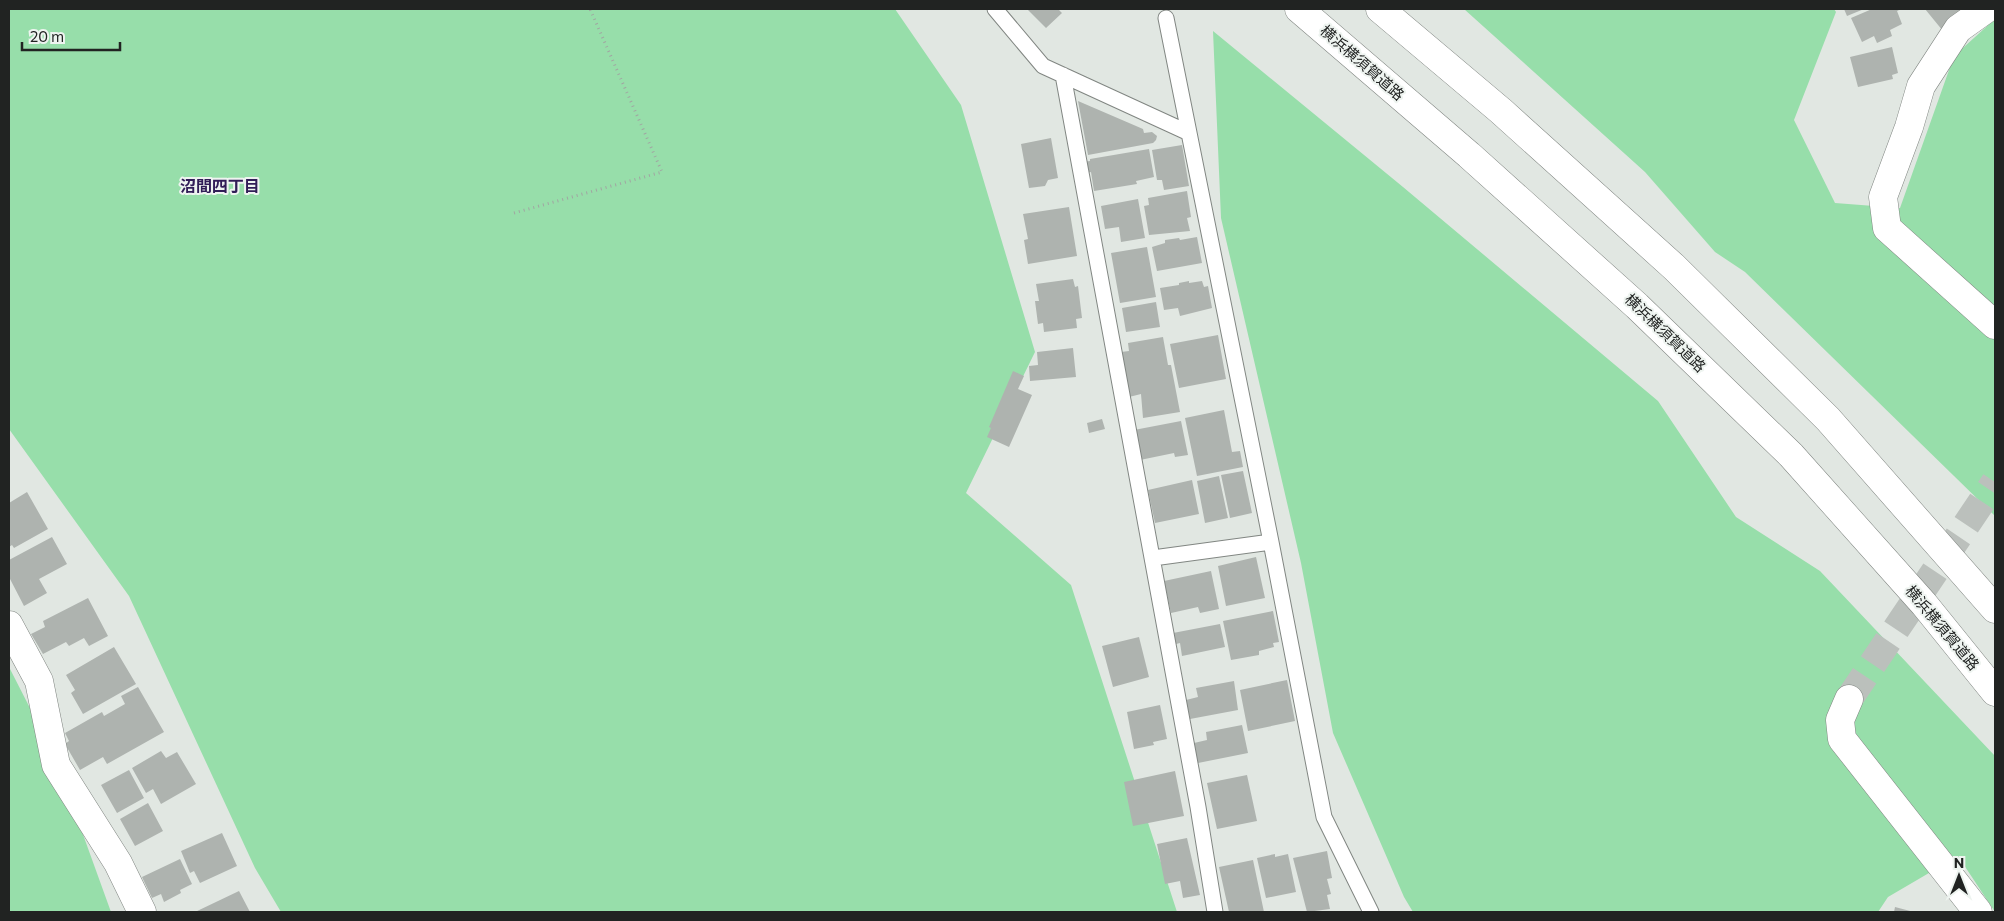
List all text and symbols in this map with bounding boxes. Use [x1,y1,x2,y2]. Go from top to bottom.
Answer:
scale bar [22,20,120,52]
street label: 横浜横須賀道路 [1317,21,1408,103]
text: 20 m [30,27,64,45]
district label: 沼間四丁目 [180,176,260,195]
street label: 横浜横須賀道路 [1622,289,1710,375]
street label: 横浜横須賀道路 [1902,581,1983,673]
north arrow [1934,851,1984,901]
text: N [1954,854,1964,871]

